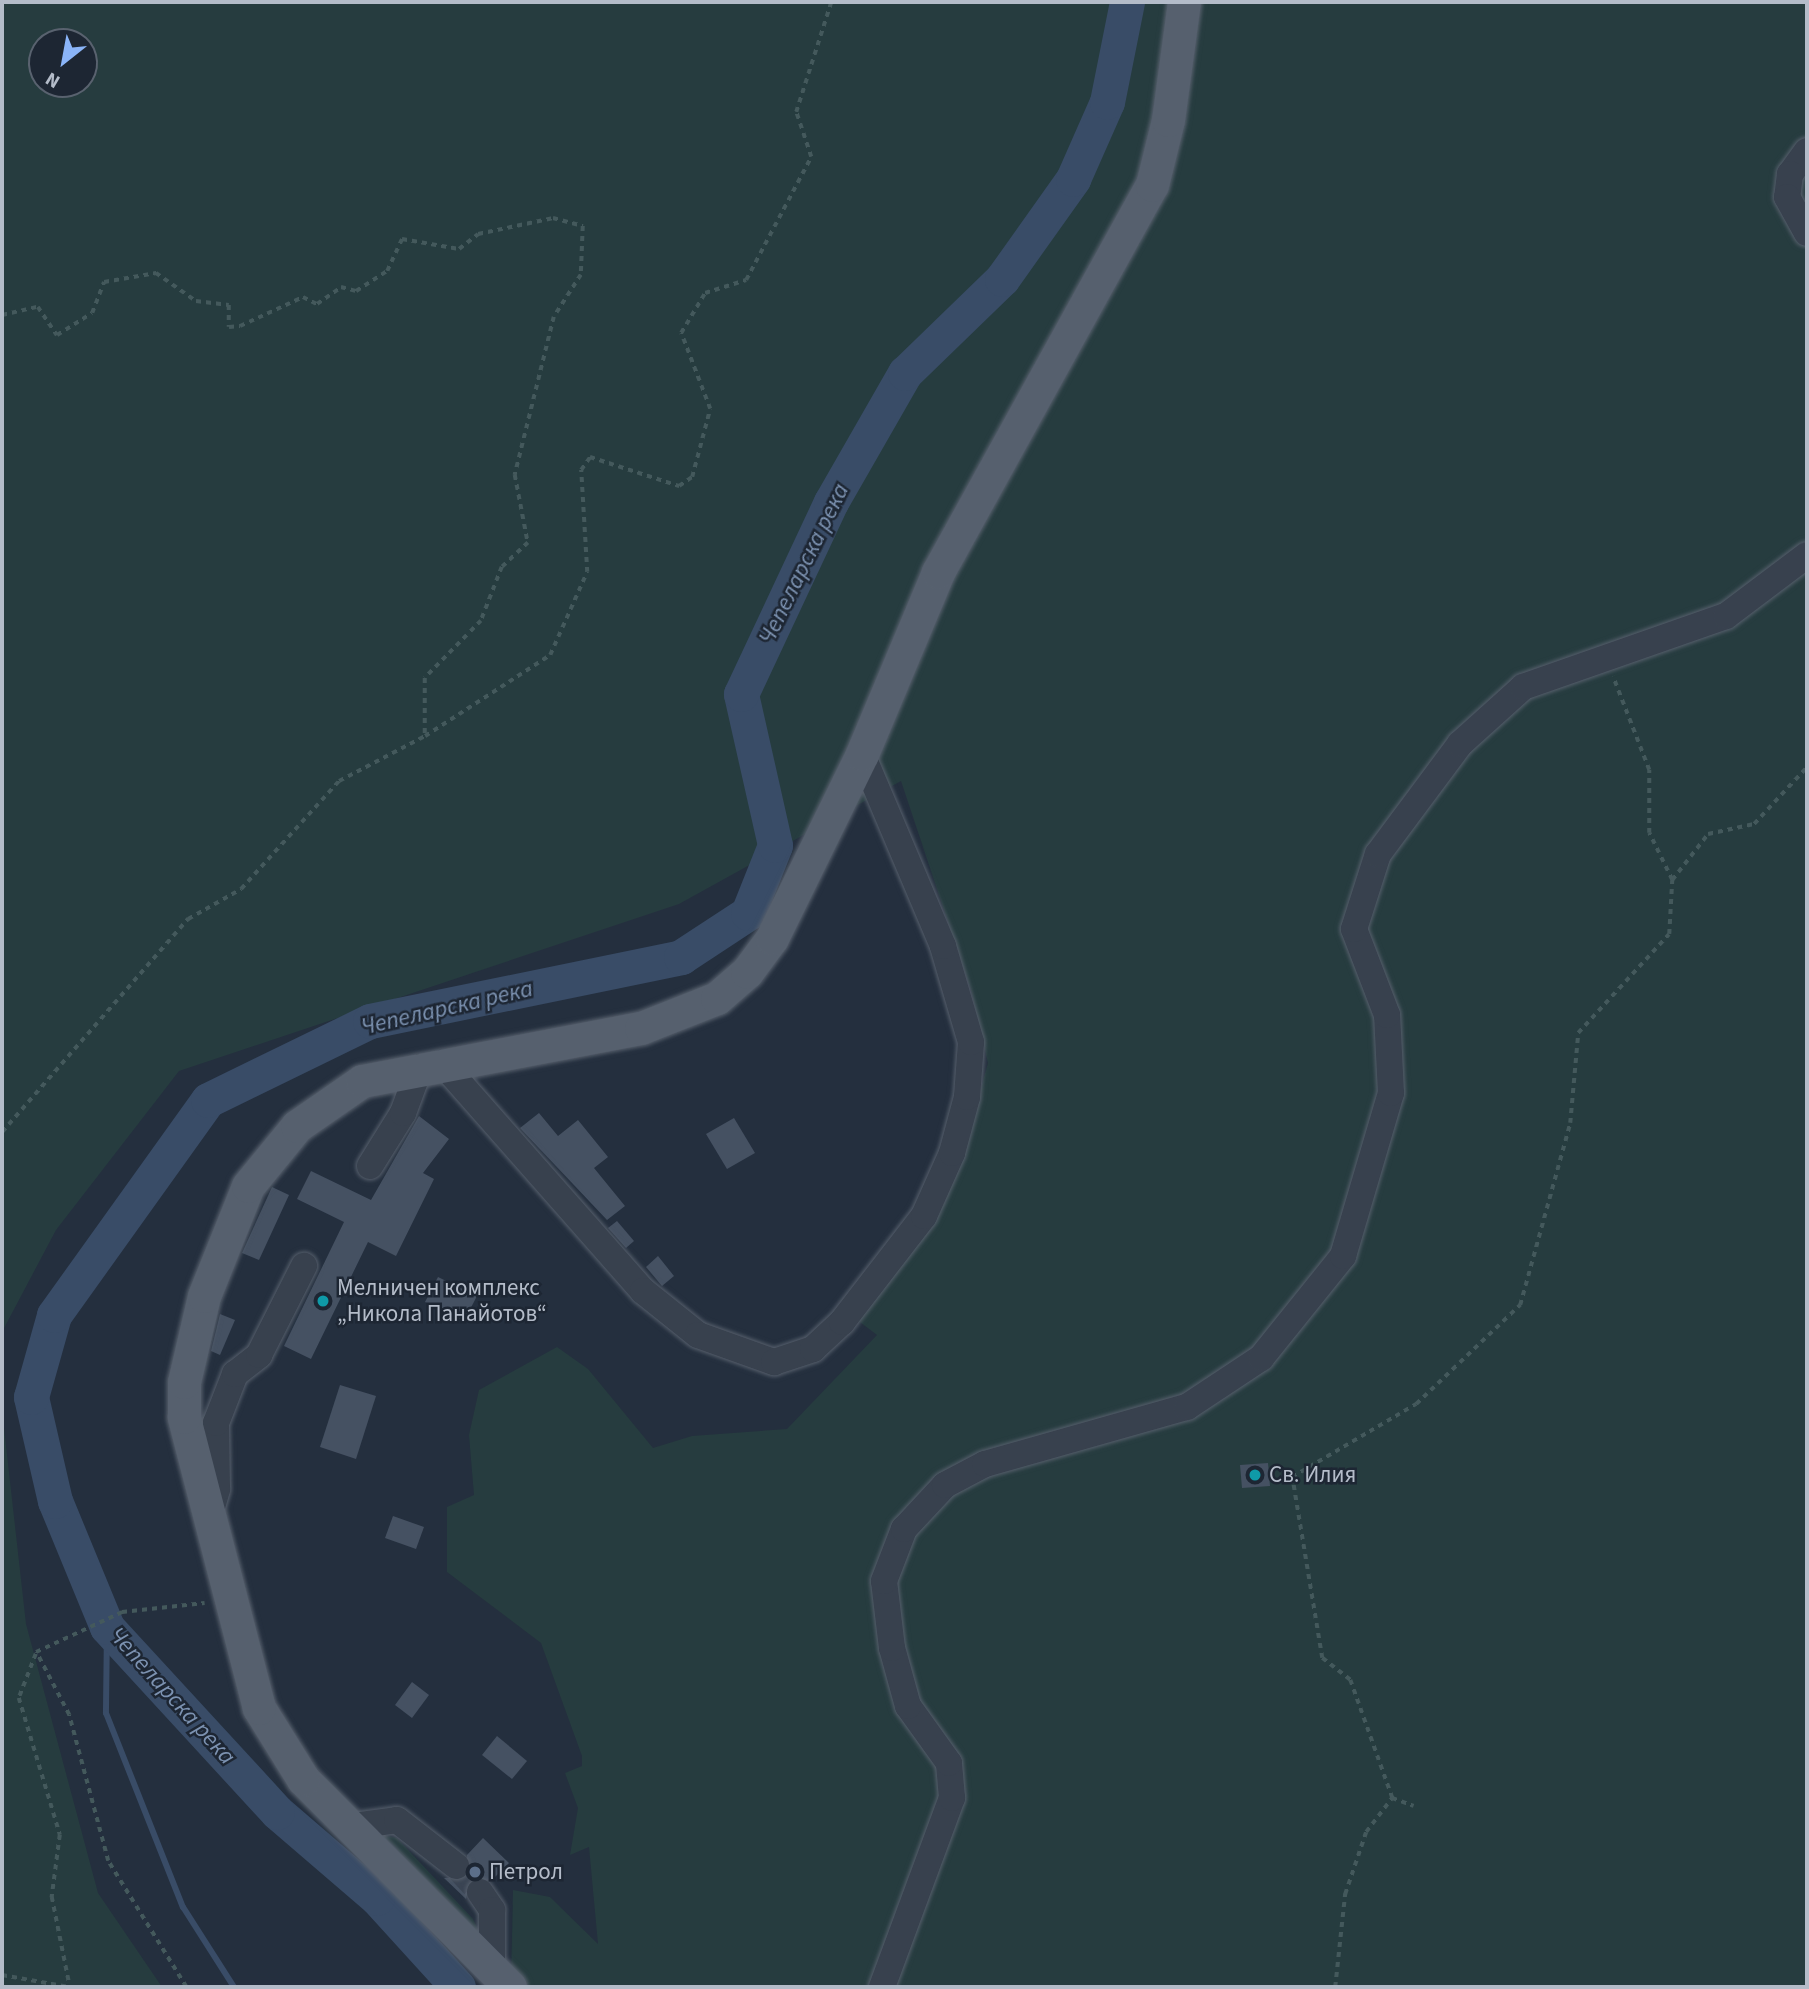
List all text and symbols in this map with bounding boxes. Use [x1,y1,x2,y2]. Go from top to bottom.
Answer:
north arrow [28,28,98,98]
text: N [41,65,65,95]
water label: Чепеларска река [753,479,855,649]
water label: Чепеларска река [358,974,536,1042]
place label: Мелничен комплекс „Никола Панайотов“ [337,1274,547,1328]
marker: Мелничен комплекс „Никола Панайотов“ [315,1293,331,1309]
place label: Св. Илия [1269,1461,1356,1489]
marker: Св. Илия [1247,1467,1263,1483]
water label: Чепеларска река [103,1621,241,1771]
place label: Петрол [489,1858,563,1886]
marker: Петрол [467,1864,483,1880]

